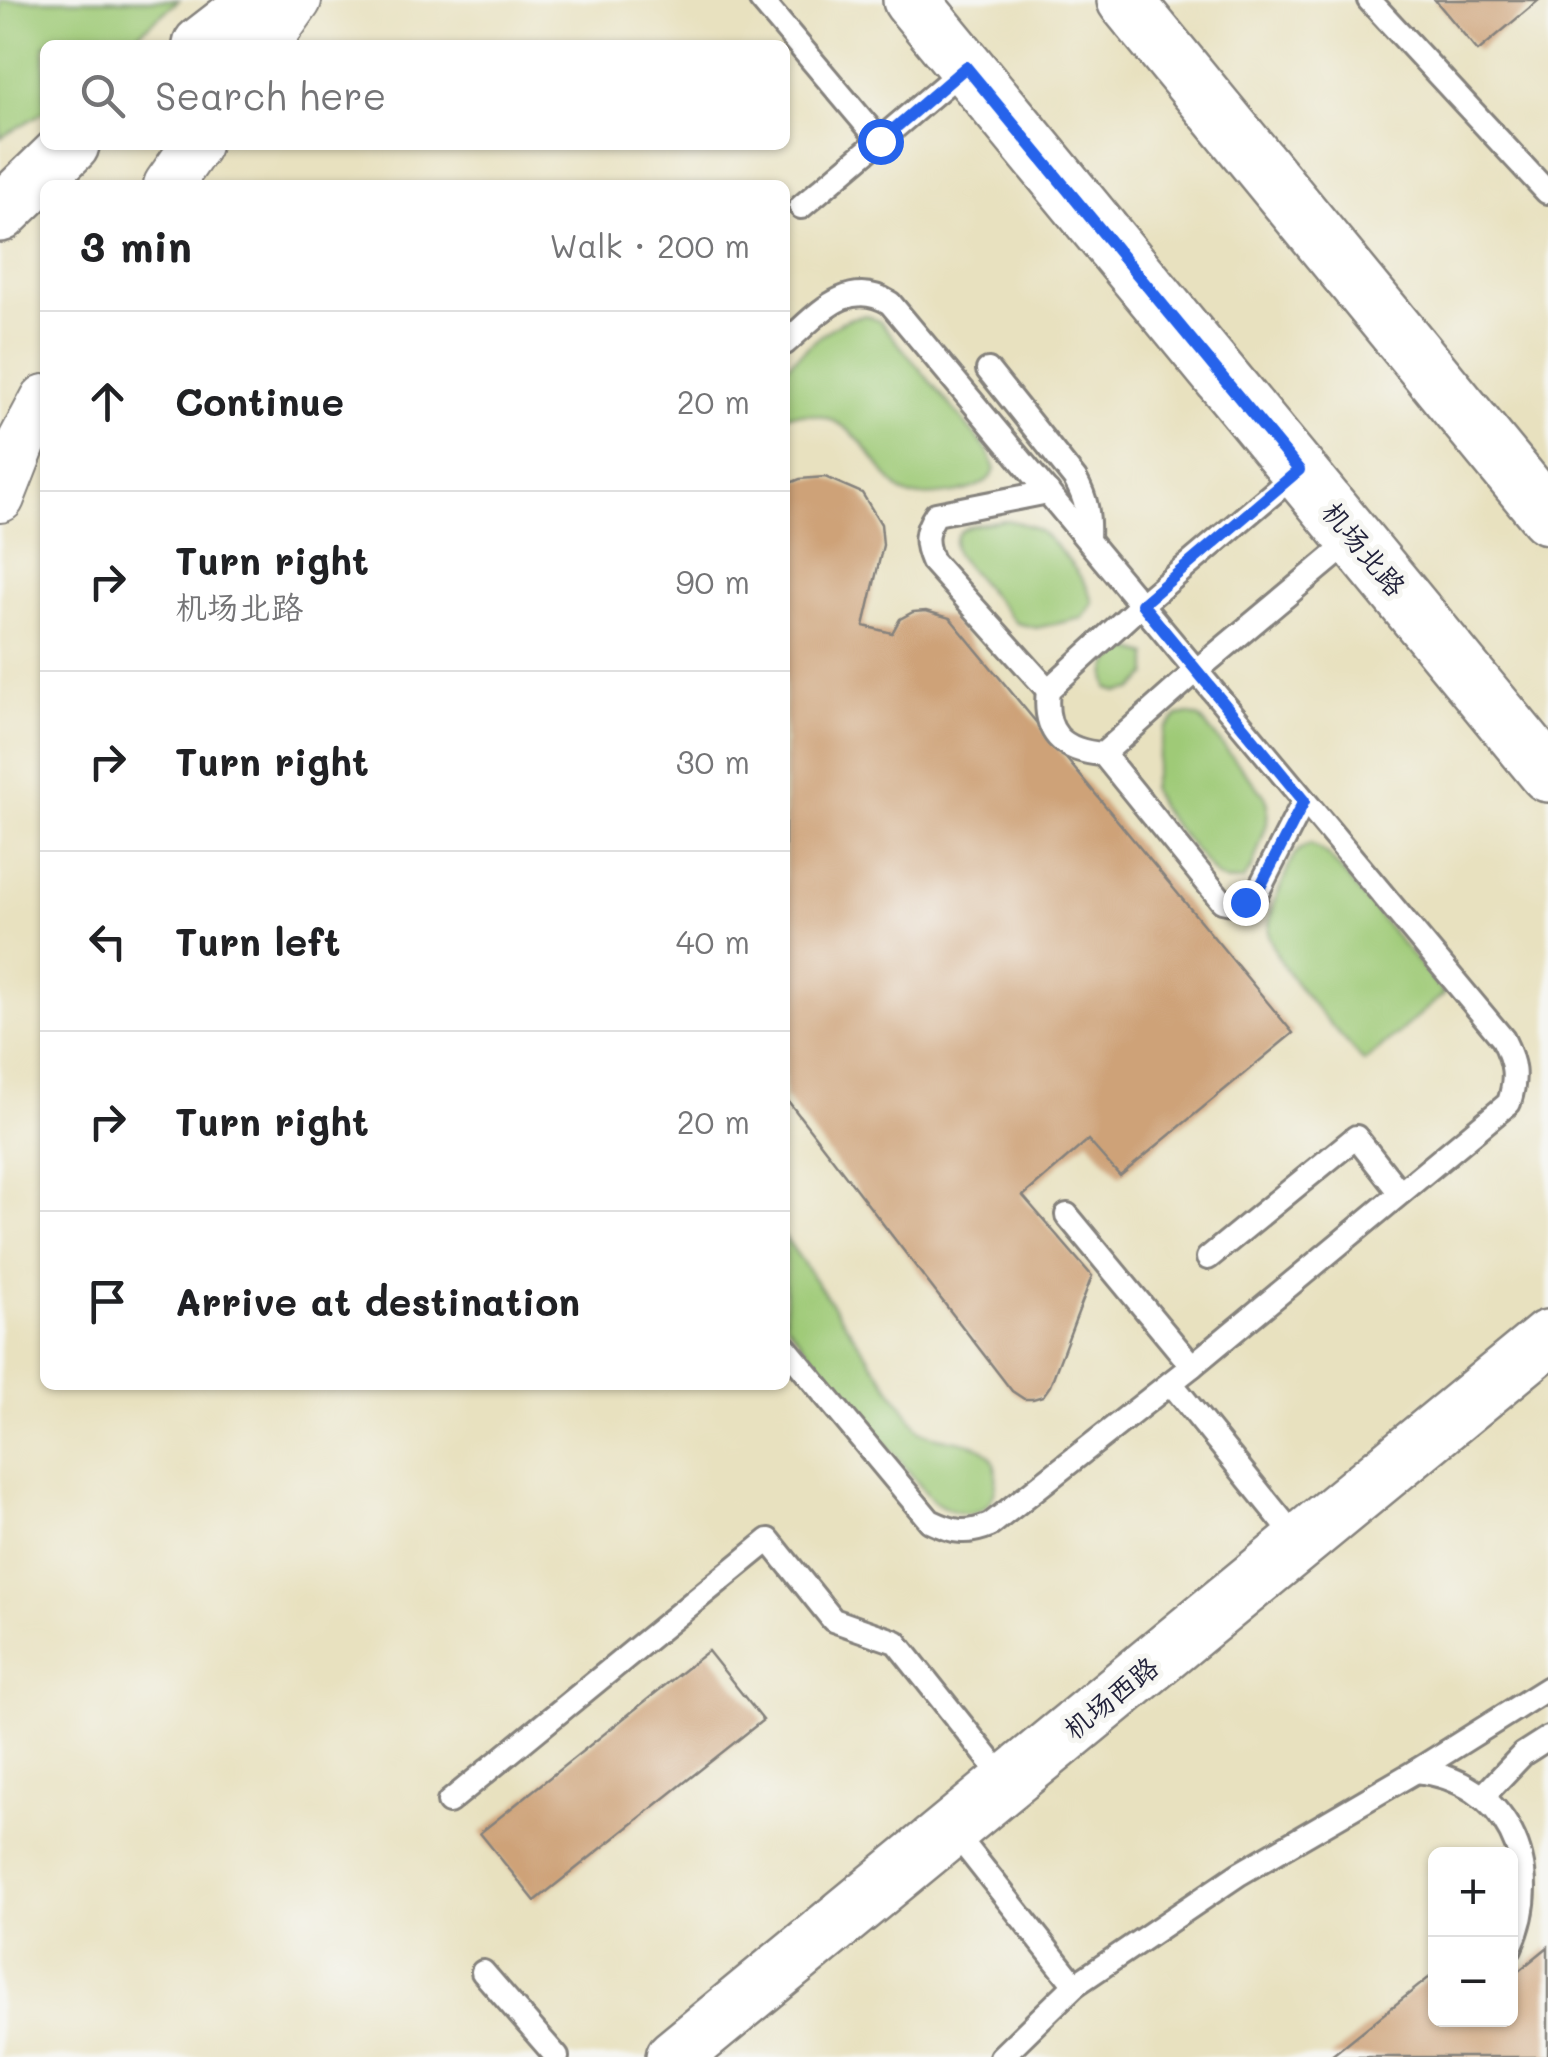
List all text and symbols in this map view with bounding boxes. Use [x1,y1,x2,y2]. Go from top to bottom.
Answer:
search box [40,40,790,150]
icon: search [75,68,130,123]
text: Search here [155,70,386,120]
route start [858,119,904,165]
text: 3 min [80,218,192,273]
text: Walk · 200 m [549,224,750,266]
icon: ahead [80,374,135,429]
text: Continue [175,376,344,426]
text: 20 m [677,380,750,422]
street label: 机场北路 [1315,494,1415,603]
text: Turn right [175,535,369,585]
icon: right [80,554,135,609]
text: 90 m [676,560,750,602]
text: 机场北路 [175,585,303,627]
icon: right [80,734,135,789]
text: Turn right [175,736,369,786]
text: 30 m [676,740,750,782]
route end [1223,880,1269,926]
icon: left [80,914,135,969]
text: Turn left [175,916,341,966]
text: 40 m [676,920,750,962]
icon: right [80,1094,135,1149]
text: Turn right [175,1096,369,1146]
text: 20 m [677,1100,750,1142]
icon: arrive [80,1274,135,1329]
text: Arrive at destination [175,1276,580,1326]
street label: 机场西路 [1056,1648,1165,1746]
map controls [1428,1847,1518,2027]
button: + [1428,1847,1518,1937]
button: − [1428,1937,1518,2027]

